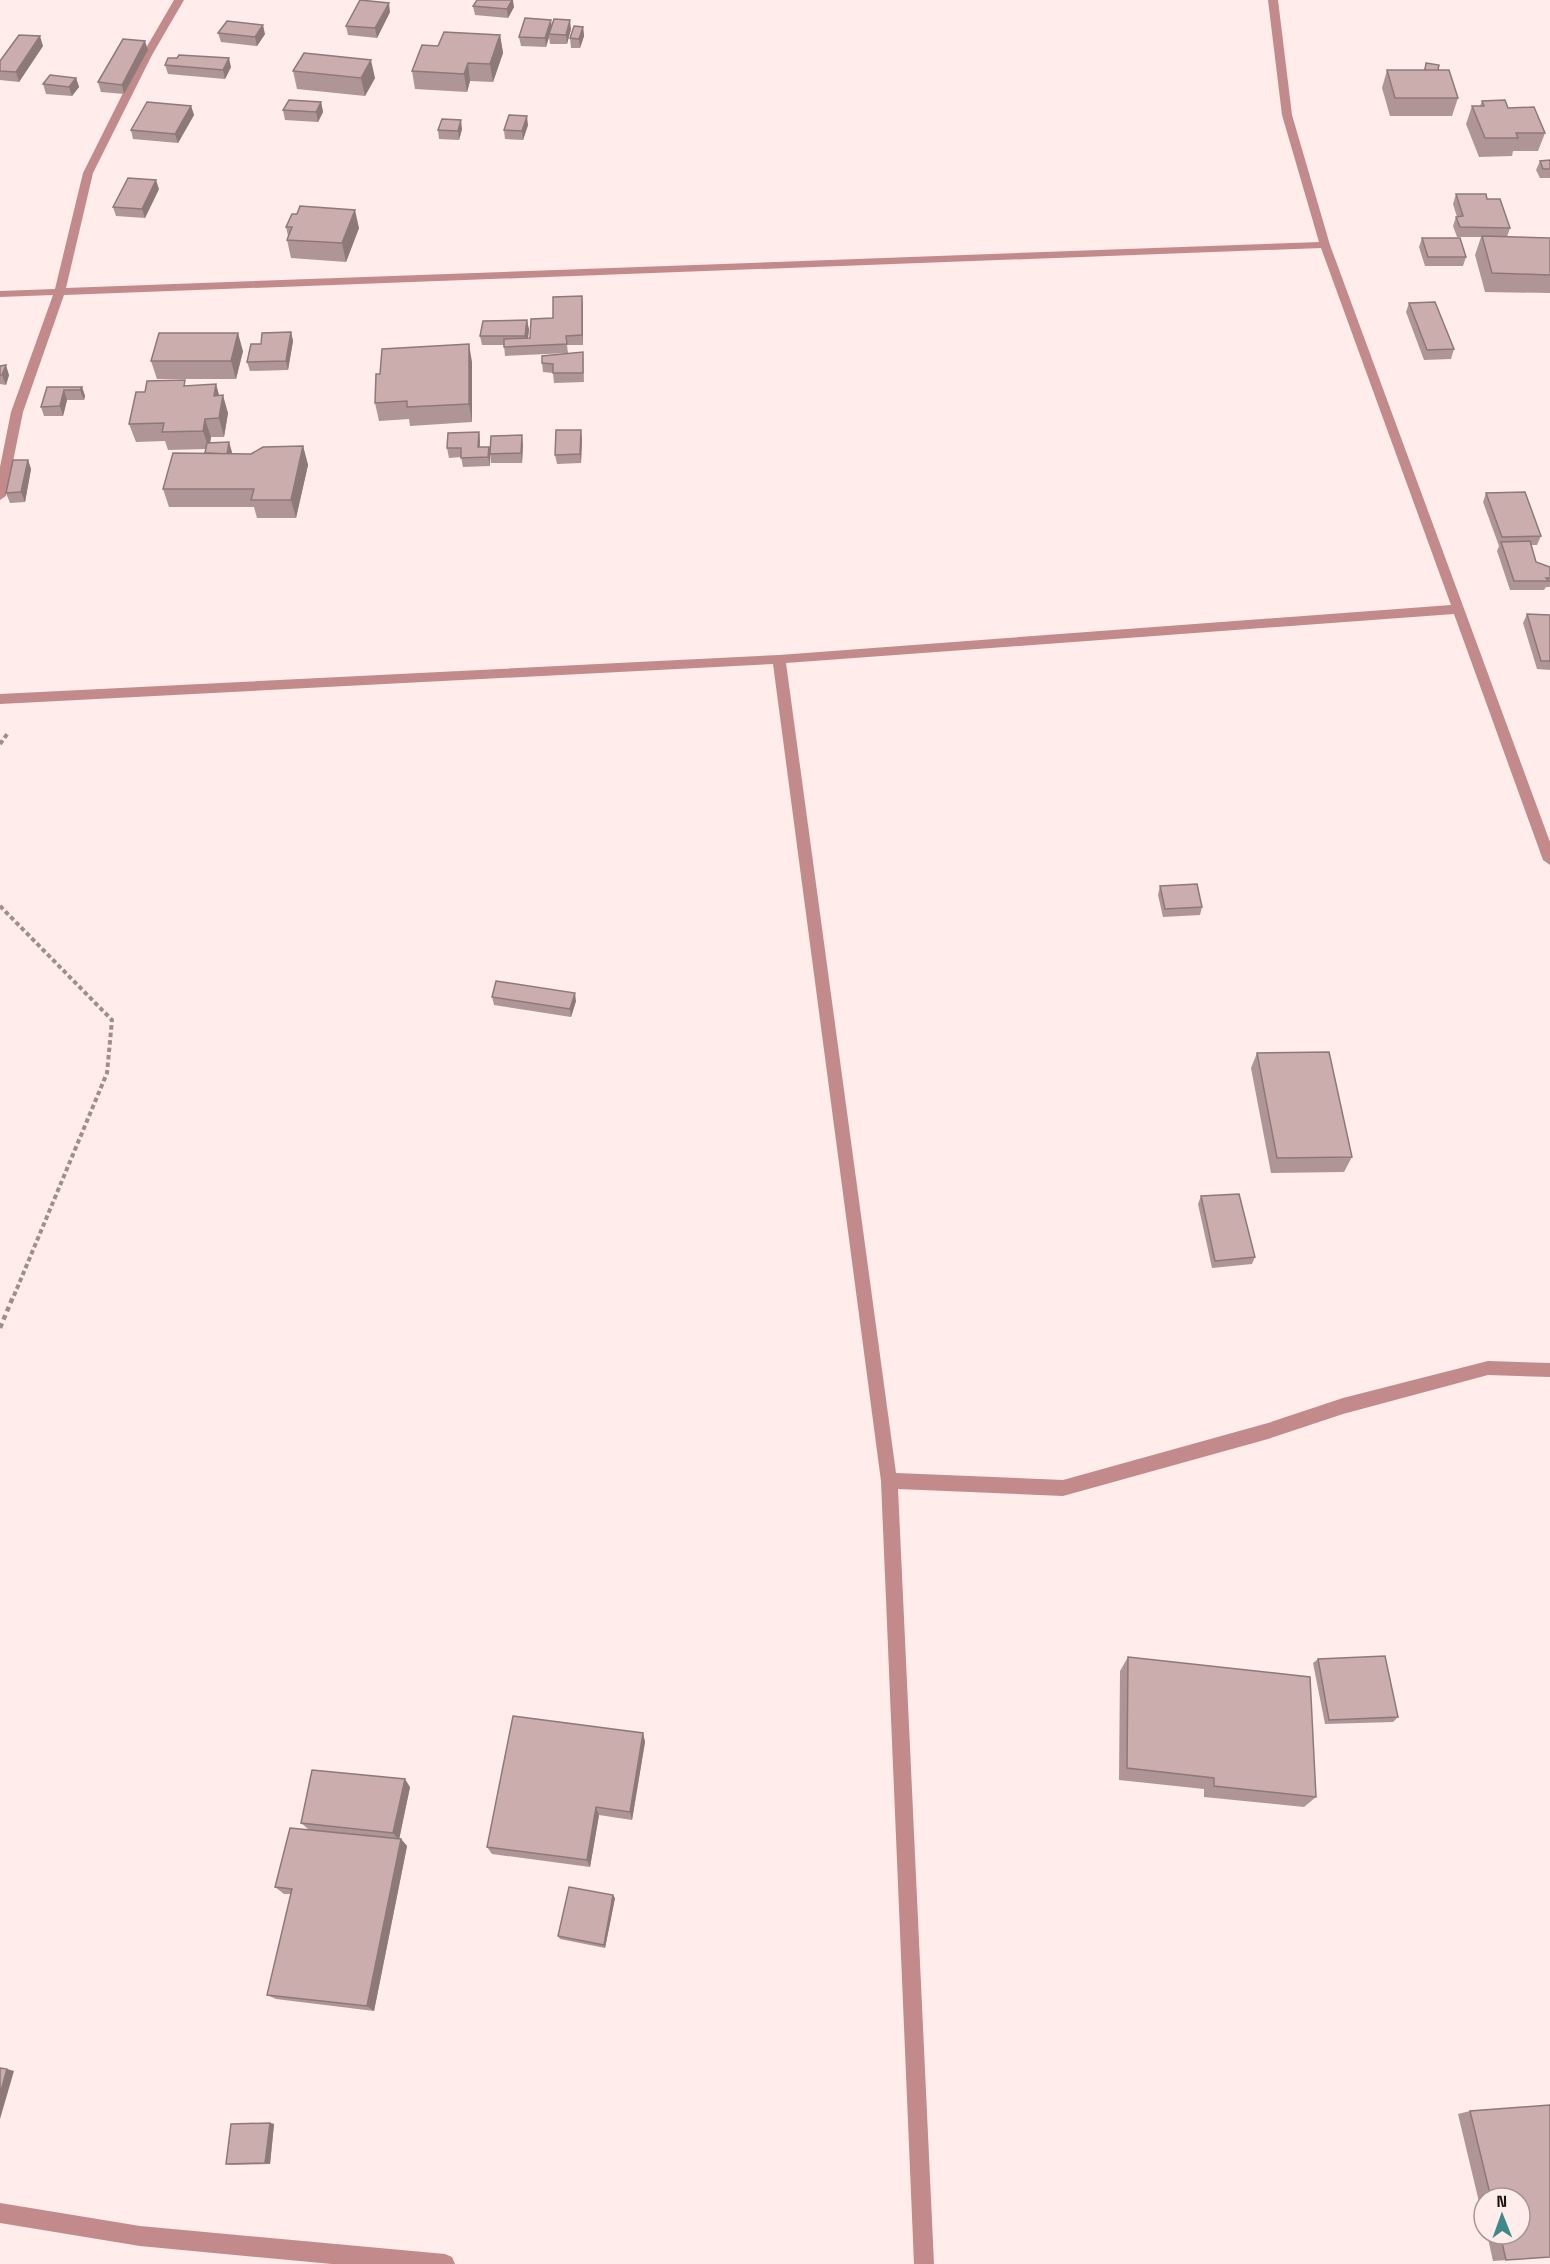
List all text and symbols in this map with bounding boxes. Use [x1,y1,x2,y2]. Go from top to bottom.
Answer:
north arrow [1472,2186,1532,2246]
text: N [1496,2191,1507,2212]

